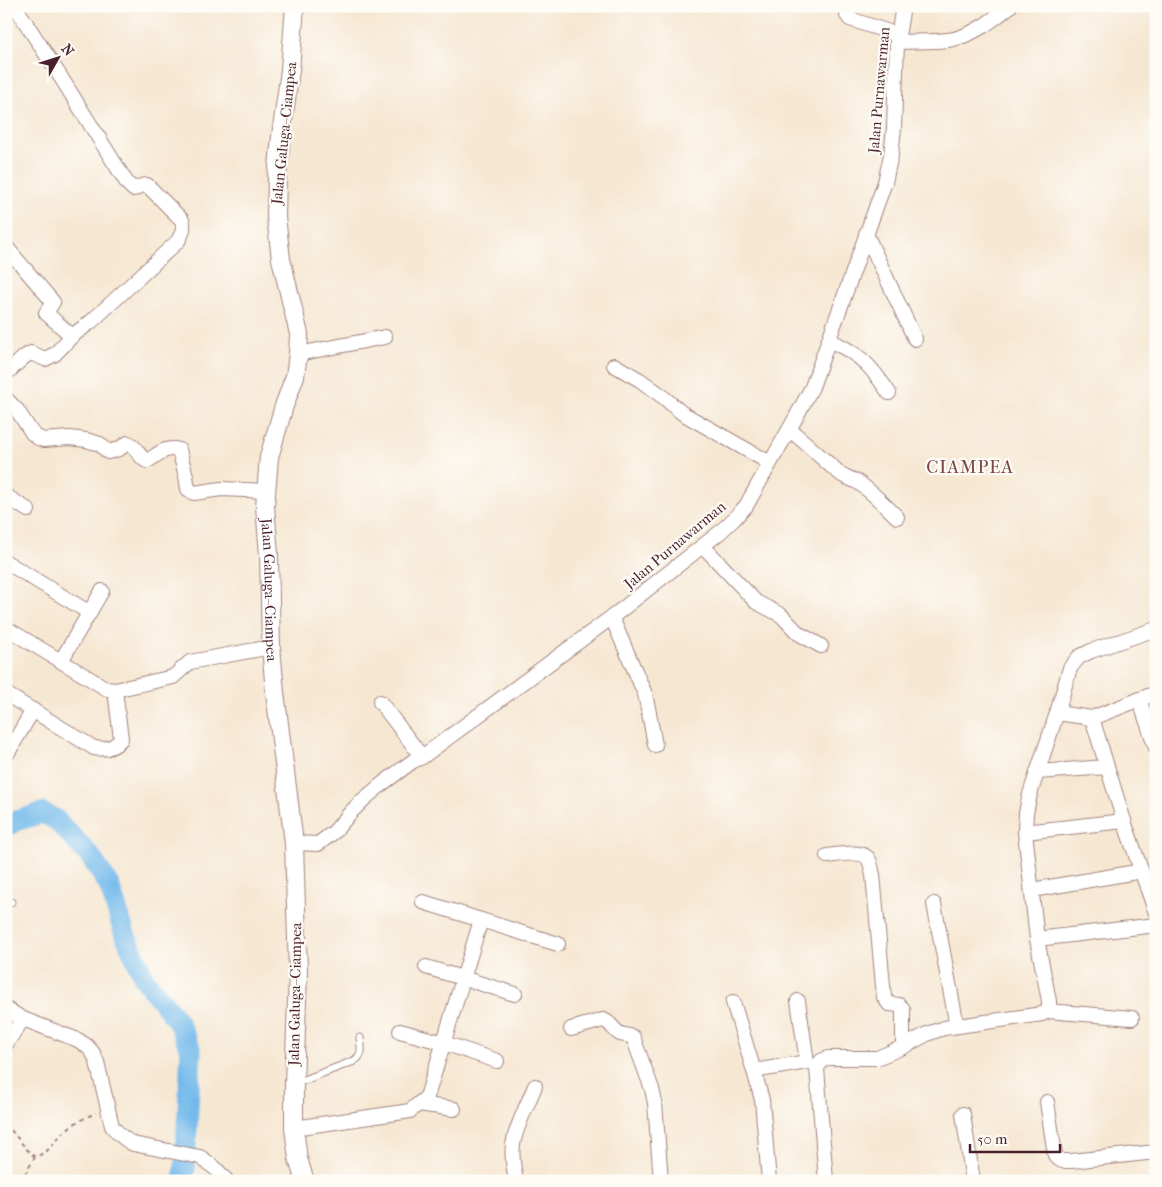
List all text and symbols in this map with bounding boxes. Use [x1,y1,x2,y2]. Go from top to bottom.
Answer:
street label: Jalan Purnawarman [864,26,894,155]
north arrow [32,32,82,82]
text: N [58,41,78,60]
street label: Jalan Galuga–Ciampea [267,60,301,206]
district label: CIAMPEA [926,457,1014,478]
street label: Jalan Purnawarman [620,497,730,593]
street label: Jalan Galuga–Ciampea [257,517,281,663]
street label: Jalan Galuga–Ciampea [285,921,305,1067]
scale bar [970,1122,1060,1154]
text: 50 m [977,1130,1008,1148]

